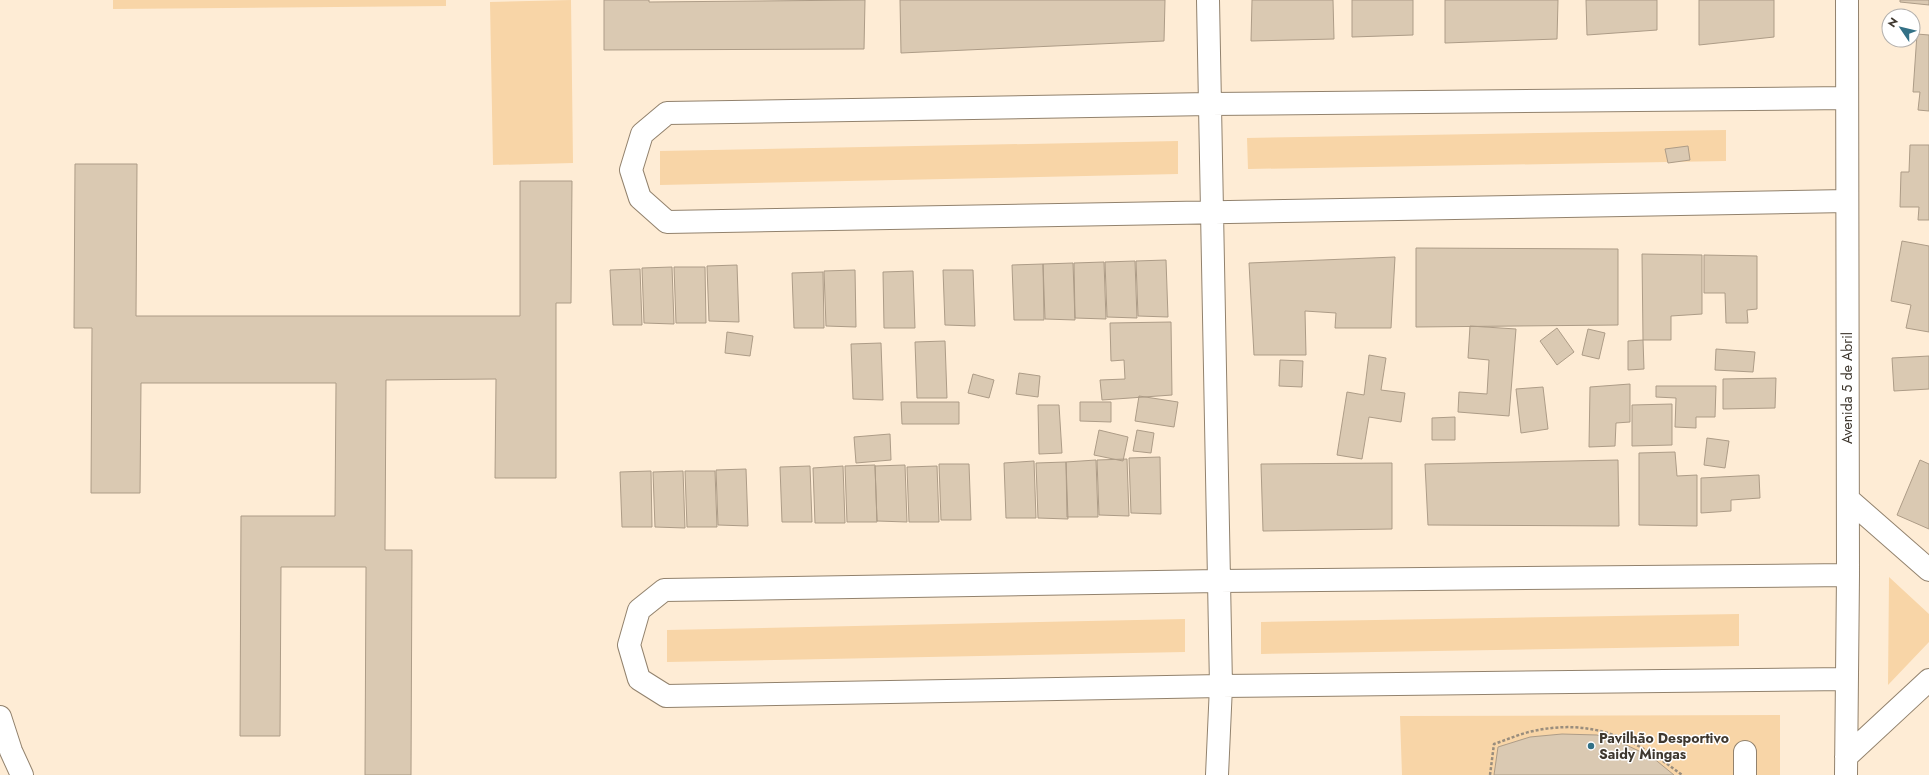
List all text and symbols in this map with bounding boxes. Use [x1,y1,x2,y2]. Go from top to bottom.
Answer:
north arrow [1881,8,1921,48]
text: N [1884,14,1902,30]
street label: Avenida 5 de Abril [1837,332,1857,444]
place label: Pavilhão Desportivo Saidy Mingas [1599,728,1729,764]
marker: Pavilhão Desportivo Saidy Mingas [1586,741,1596,751]

